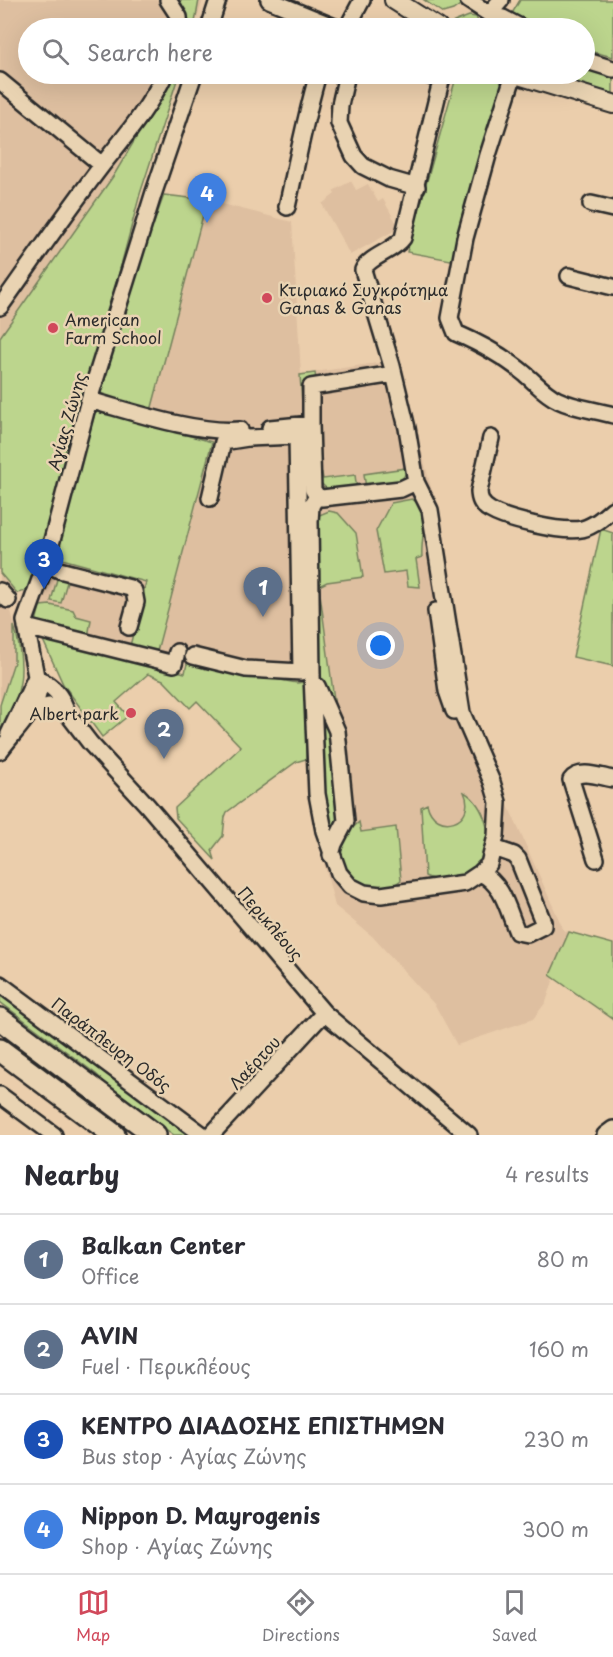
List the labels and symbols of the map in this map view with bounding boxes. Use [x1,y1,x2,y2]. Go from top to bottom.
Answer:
pin: 4 [188,174,226,223]
place label: Κτιριακό Συγκρότημα Ganas & Ganas [279,277,449,319]
marker: Κτιριακό Συγκρότημα Ganas & Ganas [260,291,274,305]
place label: American Farm School [65,307,162,349]
marker: American Farm School [46,321,60,335]
street label: Αγίας Ζώνης [41,369,91,473]
pin: 3 [24,540,63,589]
pin: 1 [244,568,282,617]
your location [366,631,395,660]
place label: Albert park [29,701,119,725]
marker: Albert park [124,706,138,720]
pin: 2 [144,710,184,759]
street label: Περικλέους [233,881,309,965]
street label: Παράπλευρη Οδός [47,991,177,1097]
street label: Λαέρτου [223,1030,285,1094]

